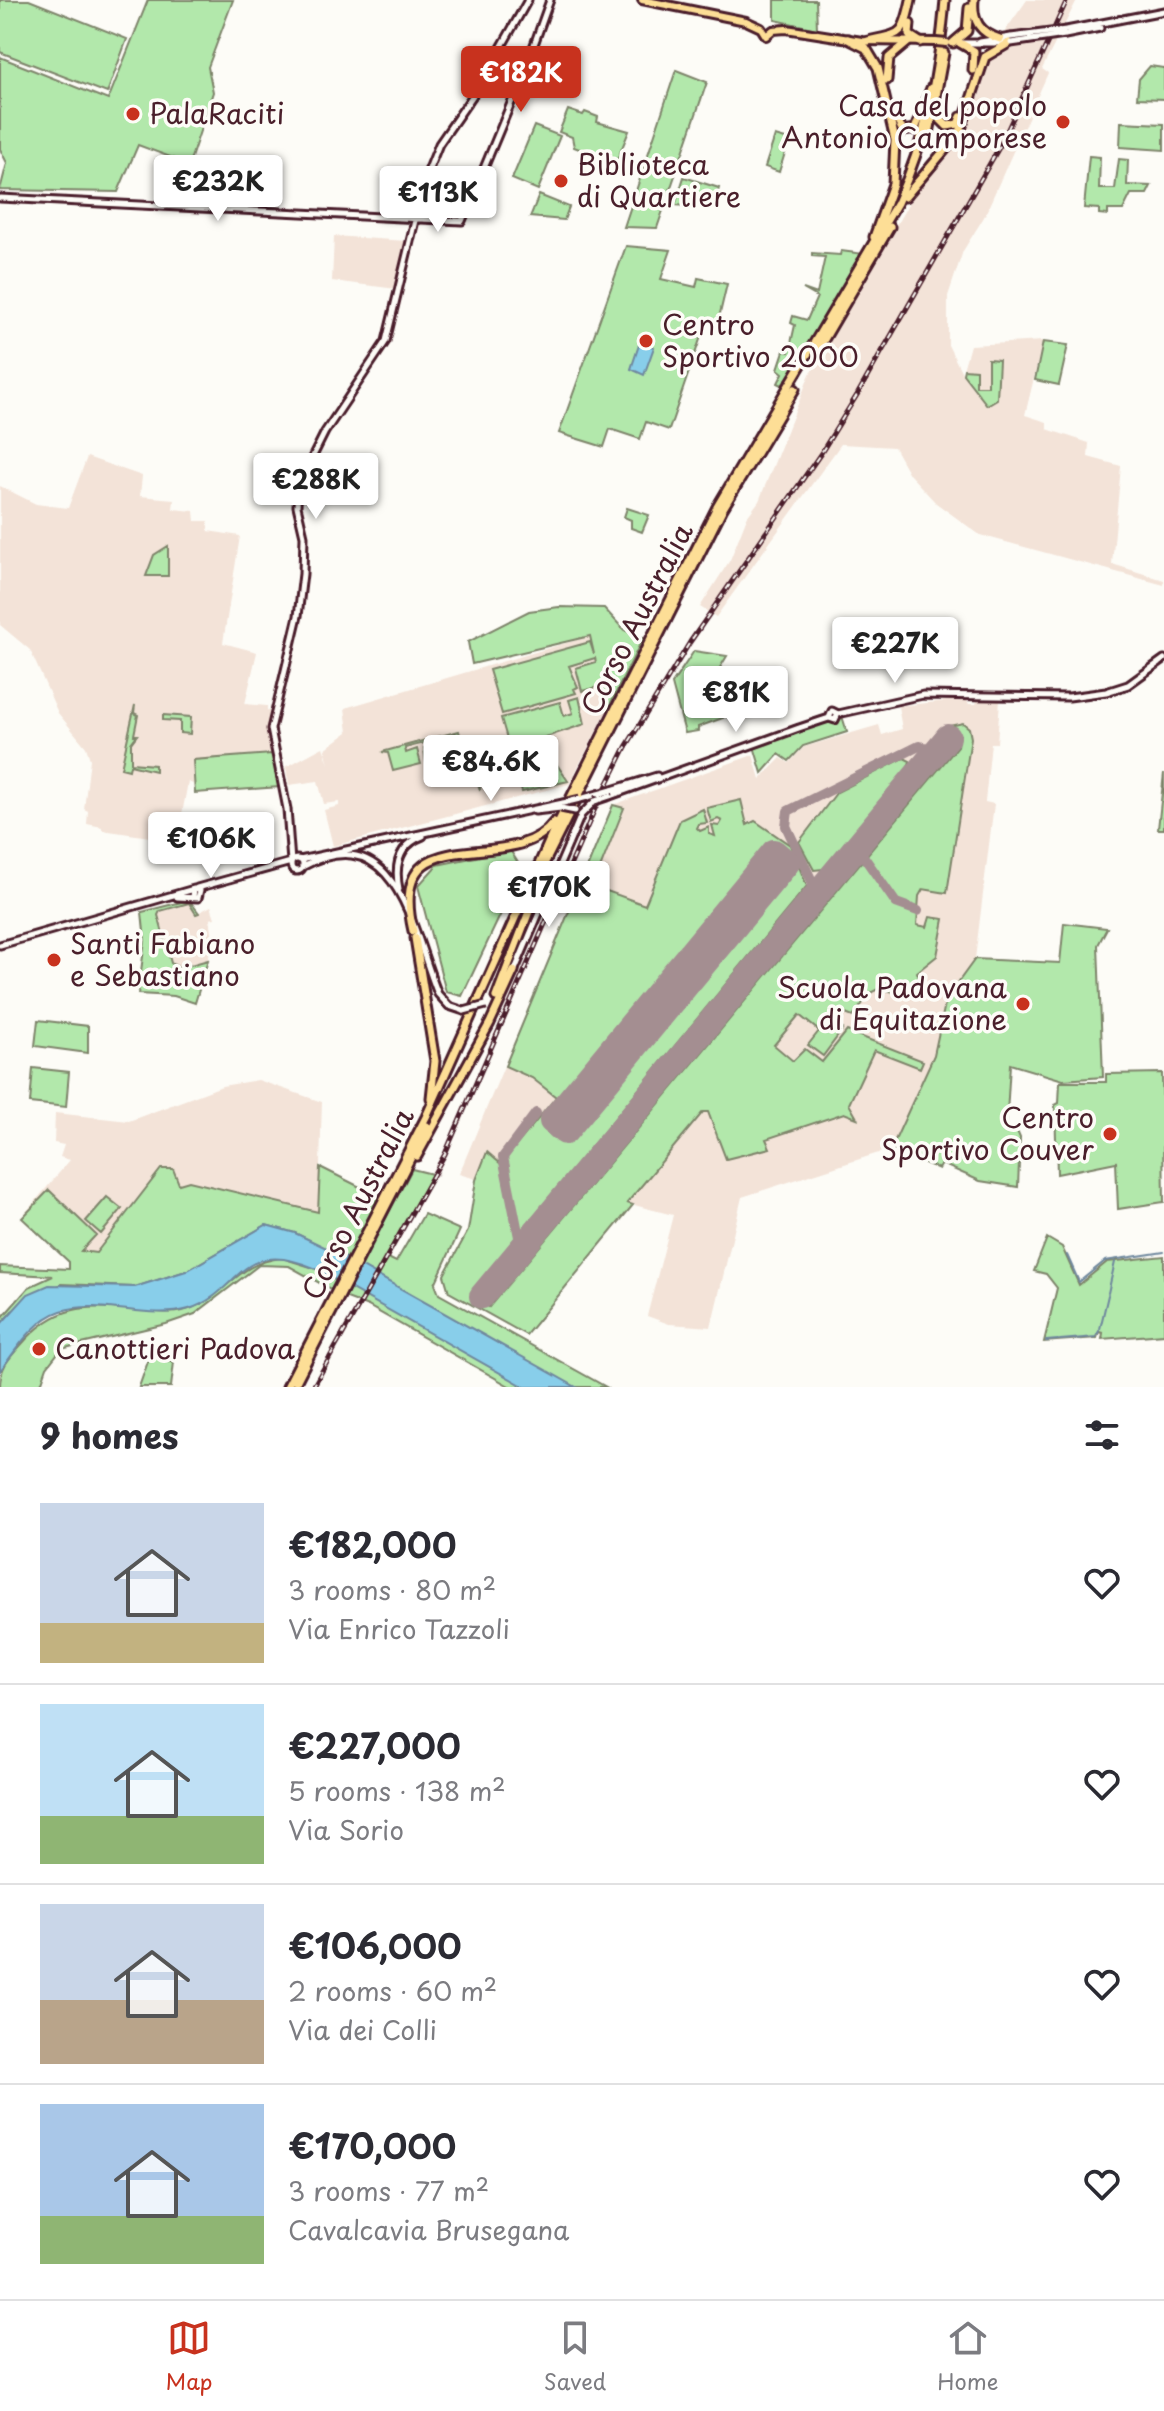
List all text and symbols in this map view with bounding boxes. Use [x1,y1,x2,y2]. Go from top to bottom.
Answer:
pin: €182K [465,46,577,114]
text: €182K [479,52,563,91]
place label: Casa del popolo Antonio Camporese [781,83,1047,158]
place label: PalaRaciti [149,91,285,134]
marker: PalaRaciti [124,105,142,123]
marker: Casa del popolo Antonio Camporese [1054,113,1072,131]
place label: Biblioteca di Quartiere [577,142,741,217]
pin: €232K [162,155,274,223]
text: €232K [172,161,264,200]
pin: €113K [382,166,494,234]
text: €113K [398,172,478,211]
marker: Biblioteca di Quartiere [552,172,570,190]
place label: Centro Sportivo 2000 [662,302,859,377]
marker: Centro Sportivo 2000 [637,332,655,350]
pin: €288K [260,453,372,521]
text: €288K [271,459,361,498]
street label: Corso Australia [569,514,703,722]
pin: €227K [839,617,951,685]
text: €227K [850,623,940,662]
pin: €81K [689,666,783,734]
text: €81K [702,672,770,711]
pin: €84.6K [426,735,556,803]
text: €84.6K [441,741,541,780]
pin: €106K [155,812,267,880]
text: €106K [166,818,256,857]
pin: €170K [493,861,605,929]
text: €170K [507,867,591,906]
place label: Santi Fabiano e Sebastiano [70,921,255,996]
marker: Santi Fabiano e Sebastiano [45,951,63,969]
place label: Scuola Padovana di Equitazione [777,965,1007,1040]
marker: Scuola Padovana di Equitazione [1014,995,1032,1013]
place label: Centro Sportivo Couver [881,1095,1095,1170]
street label: Corso Australia [290,1099,424,1307]
marker: Centro Sportivo Couver [1101,1125,1119,1143]
place label: Canottieri Padova [55,1326,295,1369]
marker: Canottieri Padova [30,1340,48,1358]
text: 9 homes [40,1409,179,1461]
icon: filters [1080,1413,1124,1457]
text: €182,000 [288,1518,456,1570]
icon: home [104,1535,200,1631]
icon: heart [1080,1561,1124,1605]
text: 3 rooms · 80 m² [288,1570,496,1609]
text: Via Enrico Tazzoli [288,1609,510,1648]
text: €227,000 [288,1719,461,1771]
icon: home [104,1736,200,1832]
icon: heart [1080,1762,1124,1806]
text: 5 rooms · 138 m² [288,1771,506,1810]
text: Via Sorio [288,1810,404,1849]
text: €106,000 [288,1919,462,1971]
icon: home [104,1936,200,2032]
icon: heart [1080,1962,1124,2006]
text: 2 rooms · 60 m² [288,1971,497,2010]
text: Via dei Colli [288,2010,437,2049]
text: €170,000 [288,2119,456,2171]
icon: home [104,2136,200,2232]
icon: heart [1080,2162,1124,2206]
text: 3 rooms · 77 m² [288,2171,489,2210]
text: Cavalcavia Brusegana [288,2210,569,2249]
tab: Map [166,2316,213,2397]
tab: Saved [544,2316,606,2397]
tab: Home [937,2316,998,2397]

